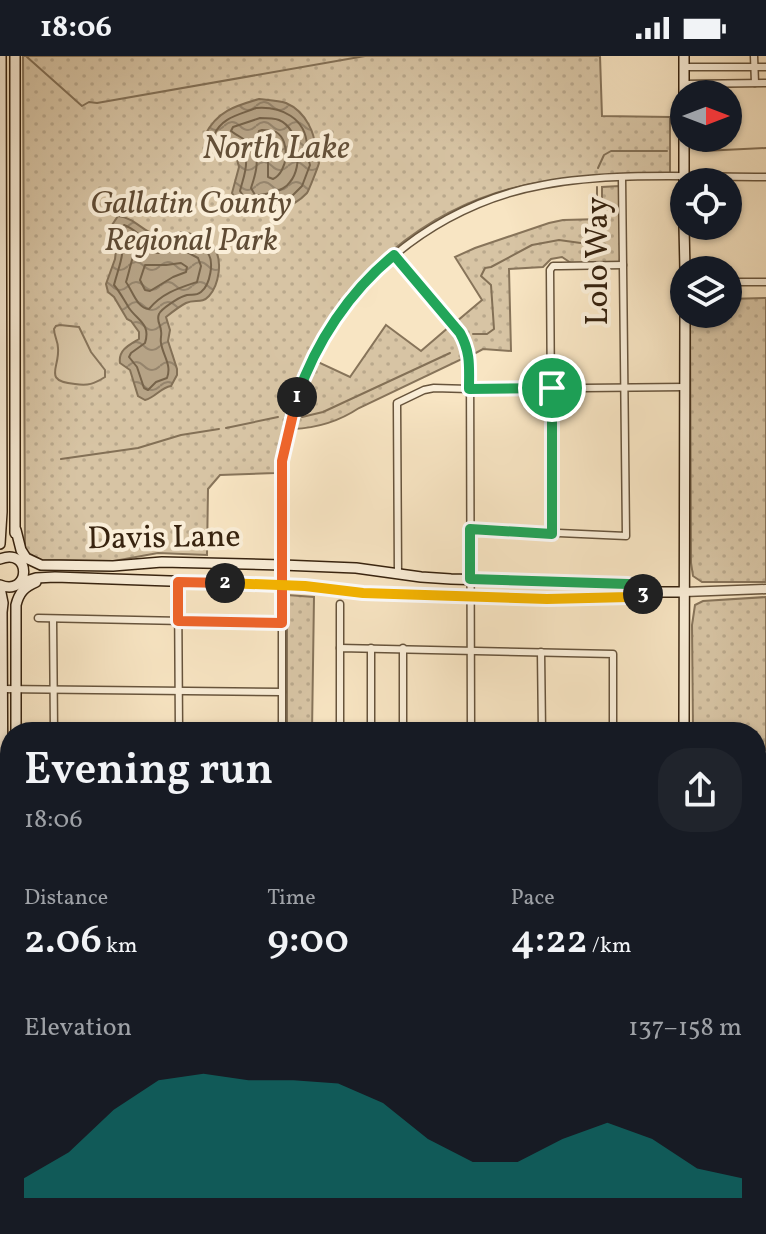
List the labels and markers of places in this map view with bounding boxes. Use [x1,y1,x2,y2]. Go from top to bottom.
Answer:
pin [518,354,586,422]
pin: 1 [277,377,317,417]
pin: 2 [205,563,245,603]
pin: 3 [623,574,663,614]

